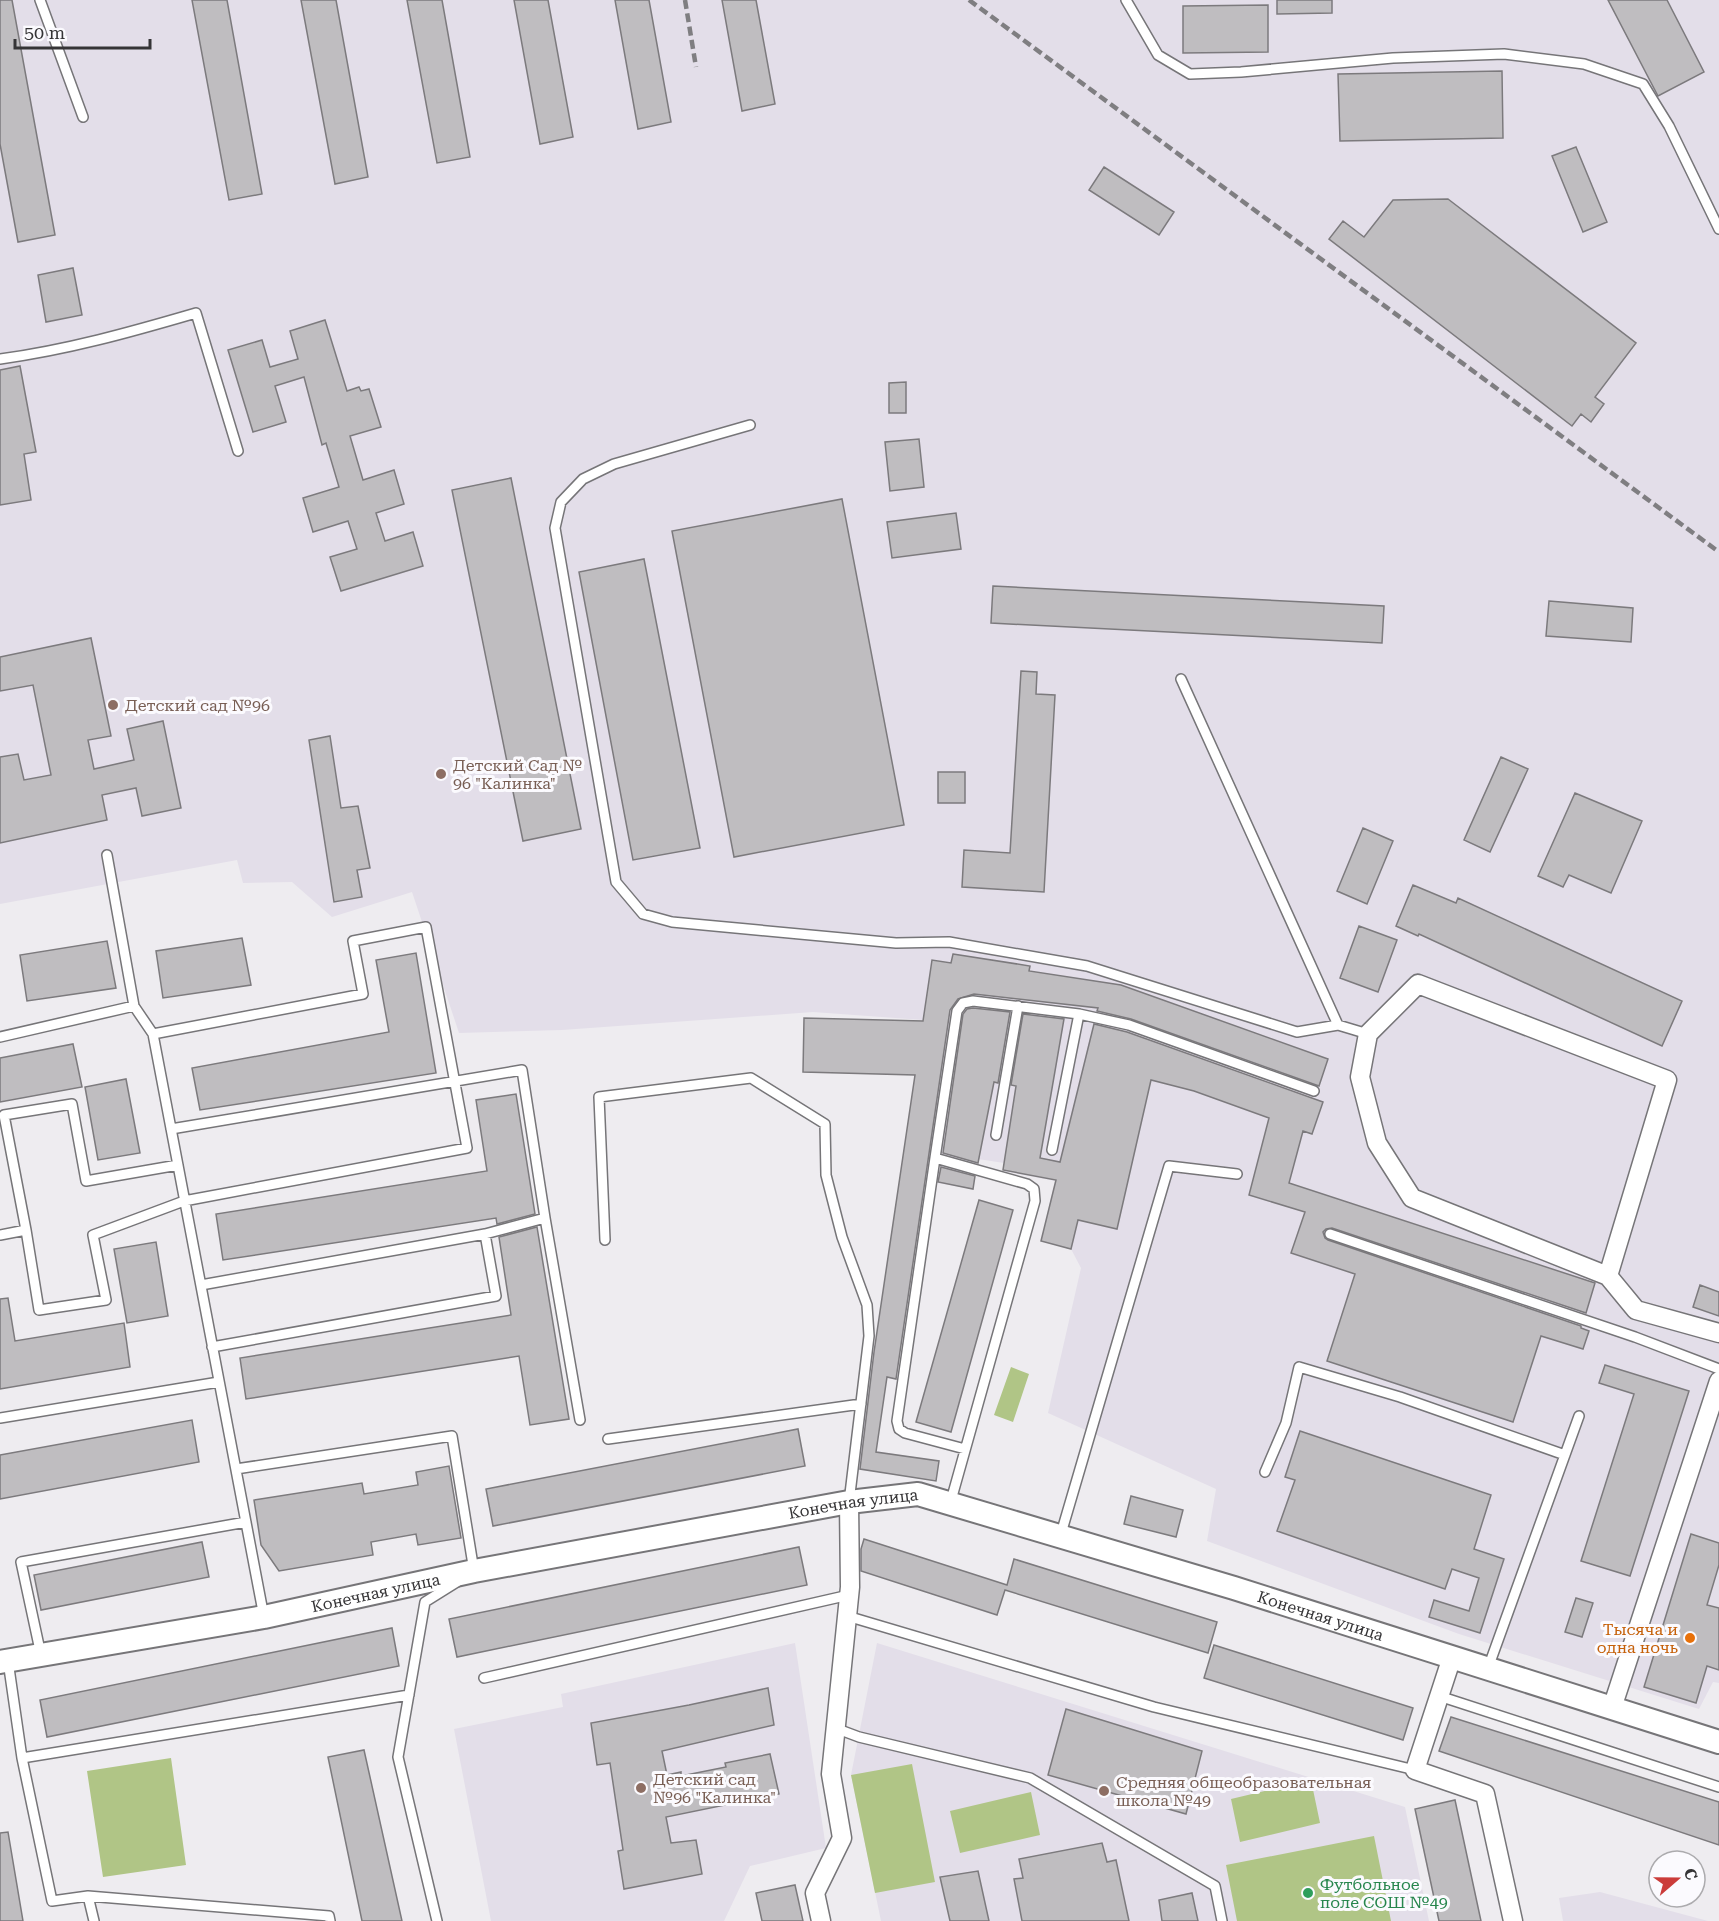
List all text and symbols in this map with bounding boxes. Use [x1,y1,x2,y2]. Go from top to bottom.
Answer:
scale bar [15,12,150,50]
text: 50 m [24,22,65,43]
place label: Детский сад №96 [125,696,270,715]
marker: Детский сад №96 [106,698,120,712]
place label: Детский Сад № 96 "Калинка" [453,756,583,793]
marker: Детский Сад № 96 "Калинка" [434,767,448,781]
street label: Конечная улица [787,1485,919,1522]
street label: Конечная улица [309,1569,442,1616]
street label: Конечная улица [1255,1587,1386,1644]
place label: Тысяча и одна ночь [1597,1620,1679,1657]
marker: Тысяча и одна ночь [1683,1631,1697,1645]
place label: Детский сад №96 "Калинка" [653,1770,776,1807]
place label: Средняя общеобразовательная школа №49 [1116,1773,1372,1810]
marker: Детский сад №96 "Калинка" [634,1781,648,1795]
marker: Средняя общеобразовательная школа №49 [1097,1784,1111,1798]
north arrow [1647,1849,1707,1909]
text: С [1680,1866,1701,1883]
place label: Футбольное поле СОШ №49 [1320,1875,1448,1912]
marker: Футбольное поле СОШ №49 [1301,1886,1315,1900]

